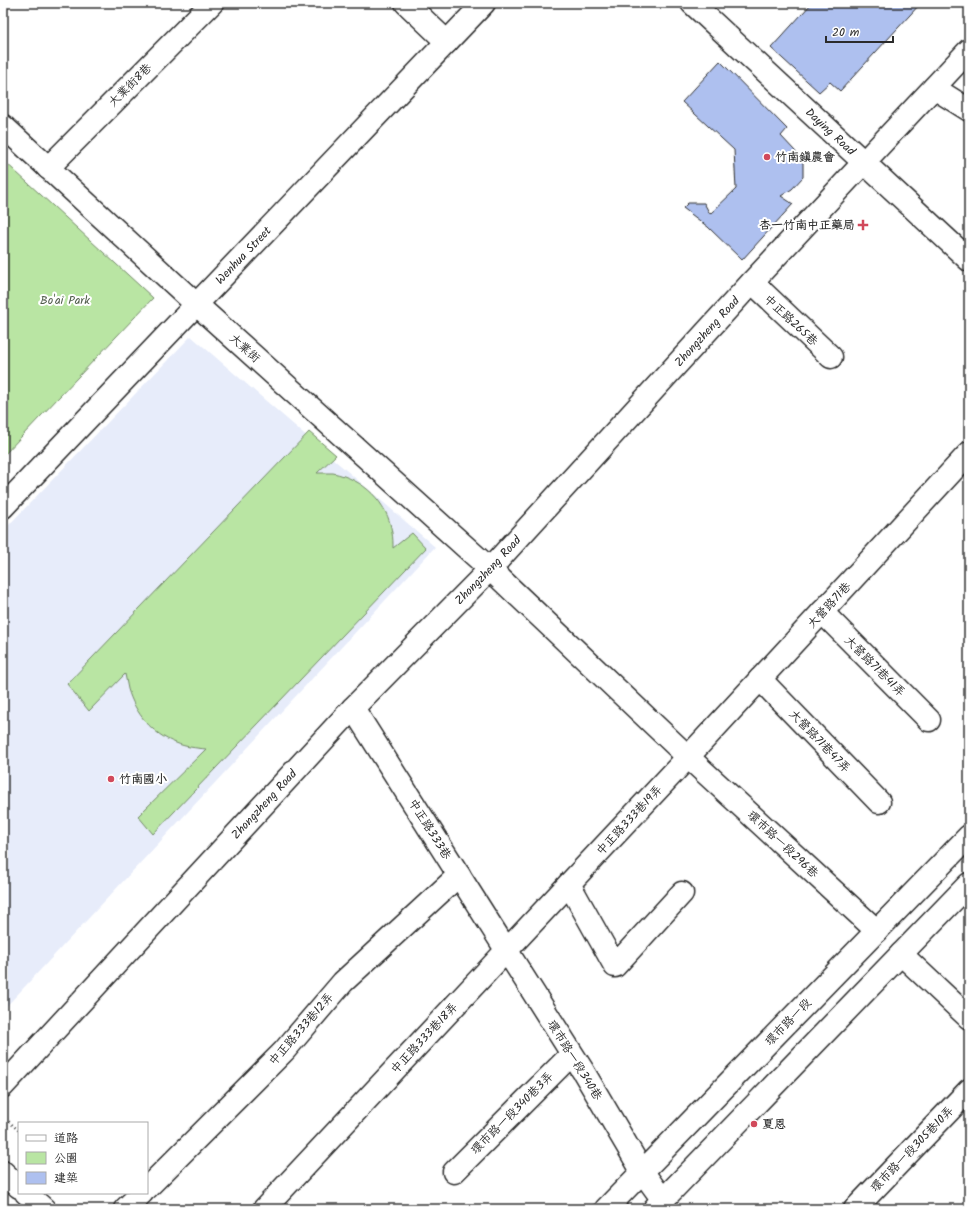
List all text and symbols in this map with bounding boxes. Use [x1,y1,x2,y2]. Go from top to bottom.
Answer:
scale bar [826,18,893,44]
text: 20 m [832,23,860,42]
street label: 大業街8巷 [104,59,157,112]
street label: Daying Road [801,104,860,161]
place label: 竹南鎮農會 [775,148,835,167]
marker: 竹南鎮農會 [762,152,772,162]
place label: 杏一竹南中正藥局 [759,216,855,235]
marker: 杏一竹南中正藥局 [858,220,868,230]
street label: Wenhua Street [211,222,276,289]
street label: 中正路265巷 [759,290,822,351]
park label: Bo'ai Park [40,291,90,310]
street label: Zhongzheng Road [670,292,745,371]
street label: 大業街 [225,329,264,367]
street label: Zhongzheng Road [451,531,527,610]
street label: 大營路71巷 [803,578,856,633]
street label: 大營路71巷41弄 [840,631,910,701]
street label: 大營路71巷47弄 [785,705,855,777]
street label: Zhongzheng Road [227,765,302,844]
place label: 竹南國小 [119,770,167,789]
marker: 竹南國小 [106,774,116,784]
street label: 中正路333巷19弄 [592,781,667,860]
street label: 中正路333巷 [403,795,456,863]
street label: 環市路一段296巷 [743,806,823,883]
street label: 中正路333巷12弄 [264,989,338,1070]
street label: 環市路一段 [761,994,816,1051]
street label: 中正路333巷18弄 [386,998,463,1078]
street label: 環市路一段340巷 [542,1016,607,1104]
street label: 環市路一段340巷3弄 [467,1068,558,1159]
street label: 環市路一段305巷10弄 [866,1102,958,1197]
place label: 夏恩 [762,1115,786,1134]
marker: 夏恩 [749,1119,759,1129]
legend [18,1122,148,1194]
text: 道路 [54,1129,78,1148]
text: 公園 [54,1149,78,1168]
text: 建築 [54,1169,78,1188]

